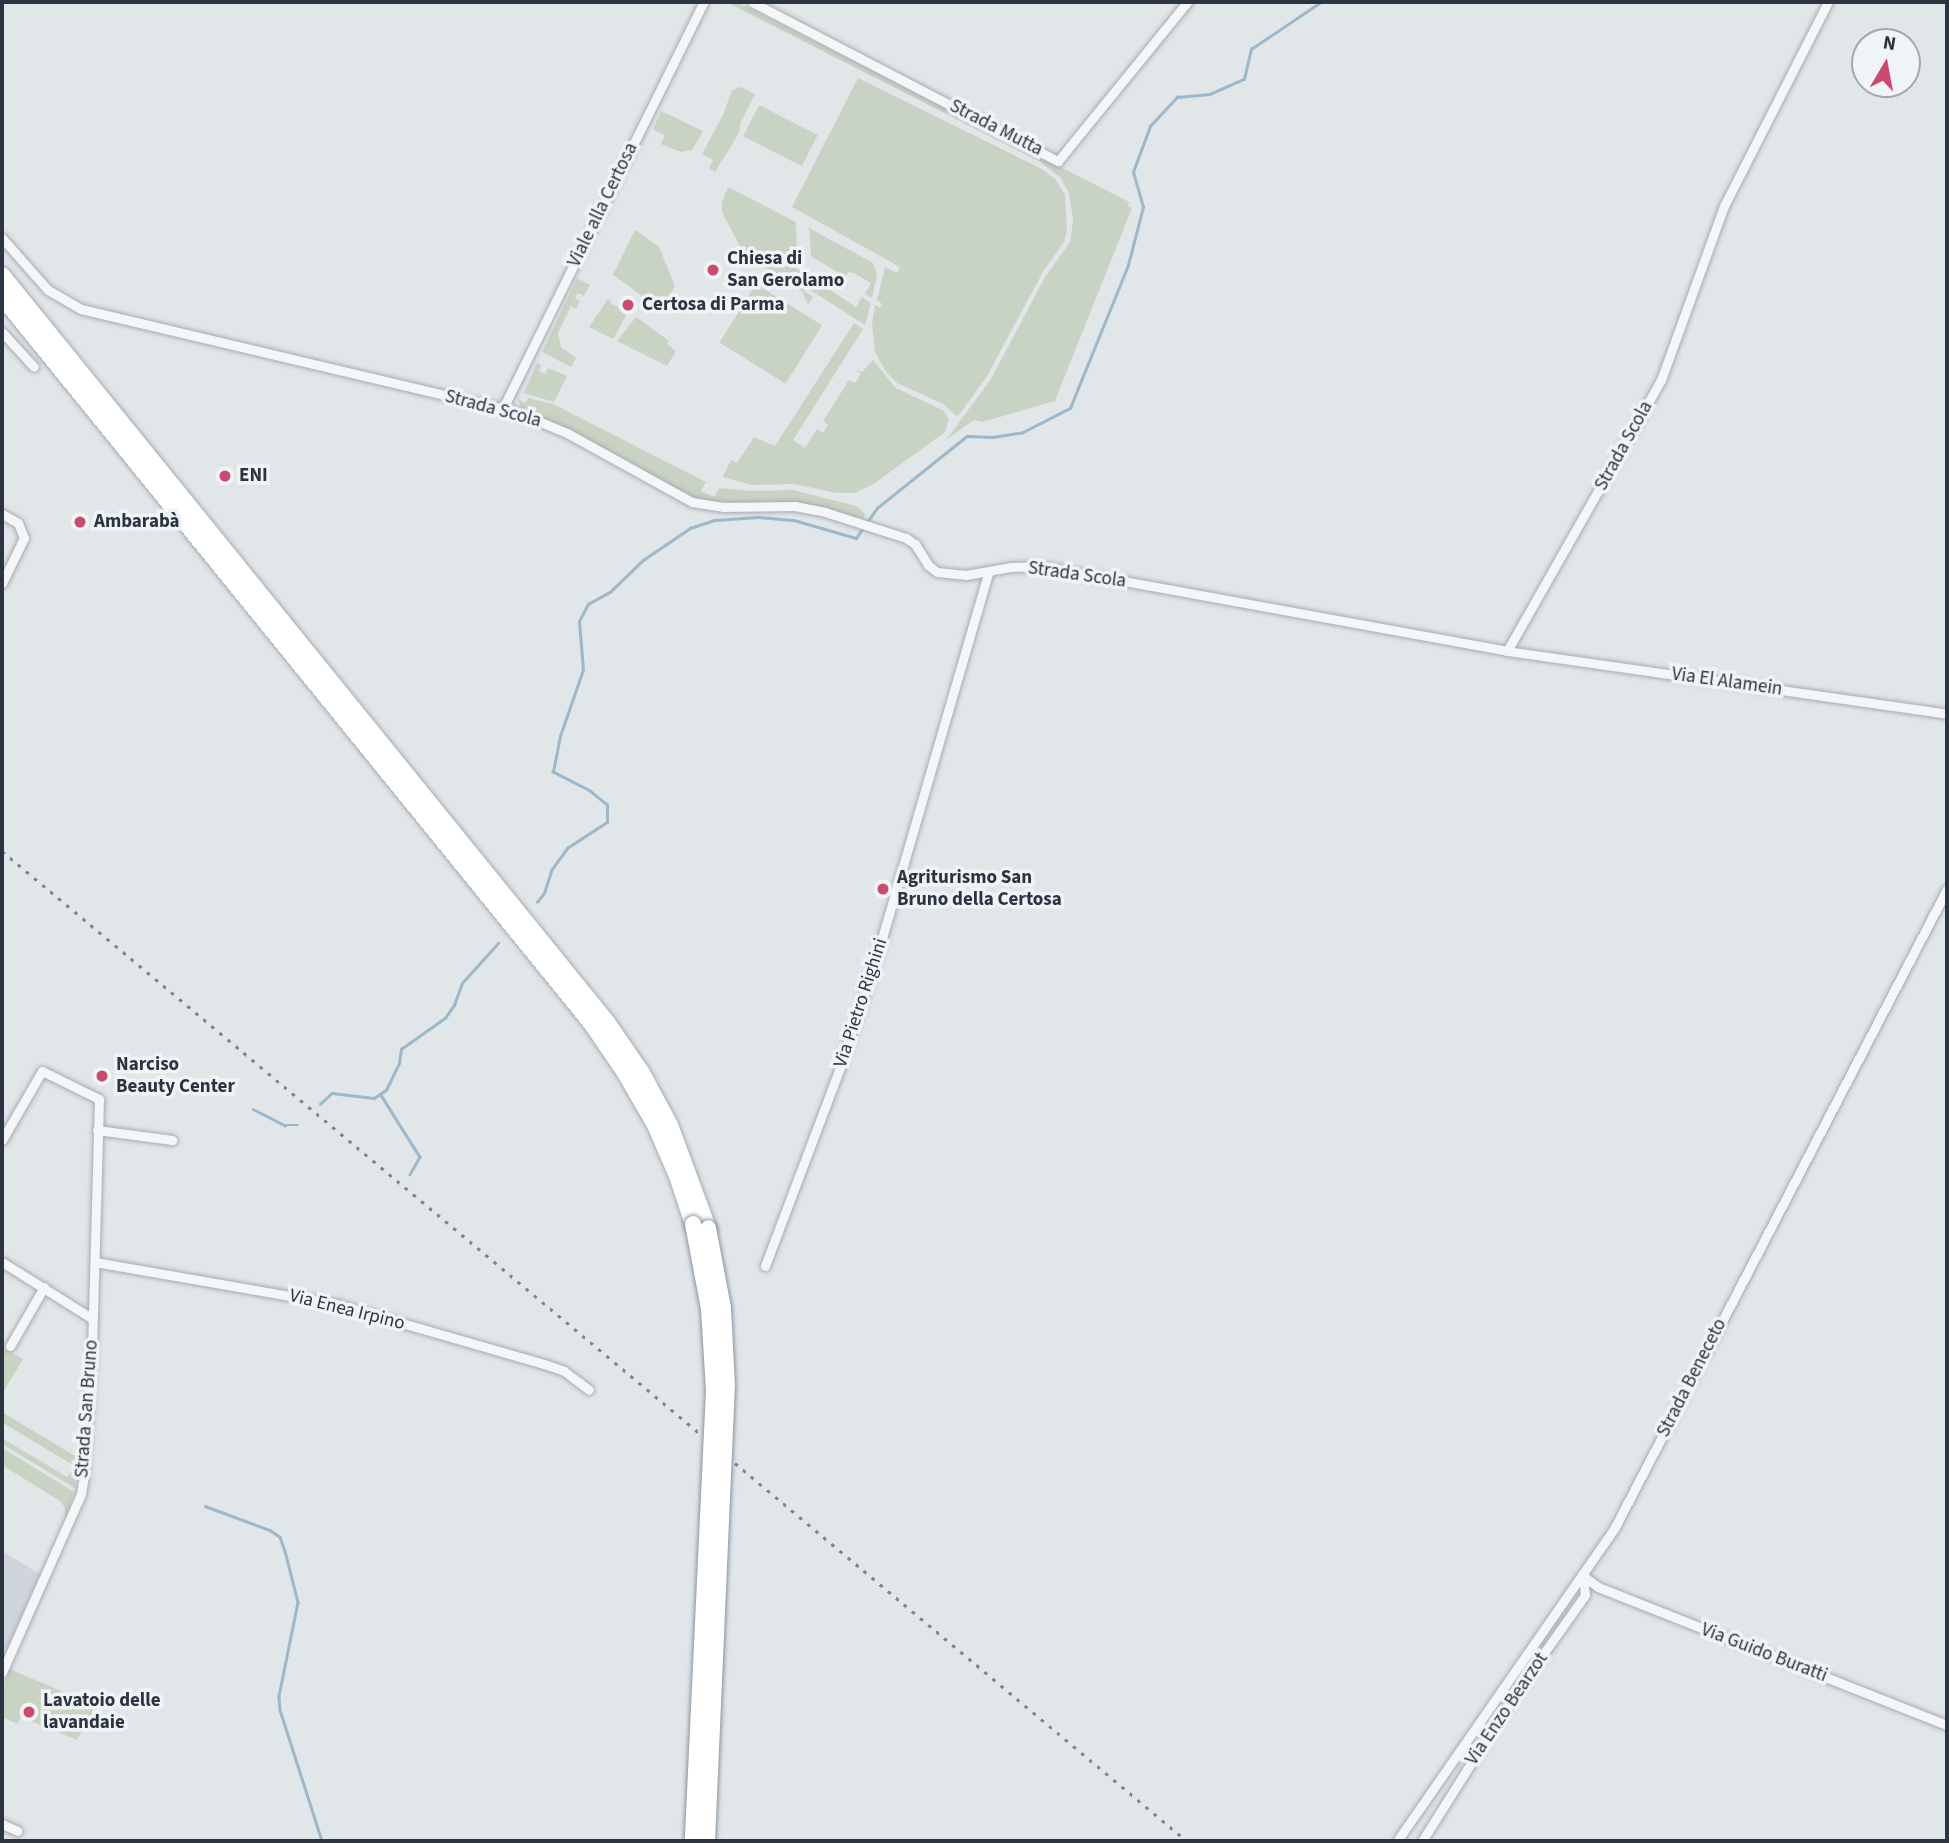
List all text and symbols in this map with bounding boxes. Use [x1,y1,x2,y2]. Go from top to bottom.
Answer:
north arrow [1851,28,1921,98]
text: N [1881,29,1898,58]
street label: Strada Mutta [946,95,1046,161]
street label: Viale alla Certosa [563,139,643,271]
place label: Chiesa di San Gerolamo [727,248,844,292]
marker: Chiesa di San Gerolamo [705,262,721,278]
place label: Certosa di Parma [642,294,785,316]
marker: Certosa di Parma [620,297,636,313]
street label: Strada Scola [442,385,544,433]
street label: Strada Scola [1590,397,1658,495]
place label: ENI [239,465,268,487]
marker: ENI [217,468,233,484]
place label: Ambarabà [94,511,180,533]
marker: Ambarabà [72,514,88,530]
street label: Strada Scola [1026,557,1128,593]
street label: Via El Alamein [1670,663,1784,701]
place label: Agriturismo San Bruno della Certosa [897,867,1062,911]
marker: Agriturismo San Bruno della Certosa [875,881,891,897]
street label: Via Pietro Righini [829,935,893,1071]
place label: Narciso Beauty Center [116,1054,235,1098]
marker: Narciso Beauty Center [94,1068,110,1084]
street label: Via Enea Irpino [287,1285,407,1335]
street label: Strada Beneceto [1652,1315,1732,1441]
street label: Strada San Bruno [71,1339,103,1479]
street label: Via Guido Buratti [1698,1618,1830,1688]
street label: Via Enzo Bearzot [1461,1648,1553,1770]
place label: Lavatoio delle lavandaie [43,1690,161,1734]
marker: Lavatoio delle lavandaie [21,1704,37,1720]

